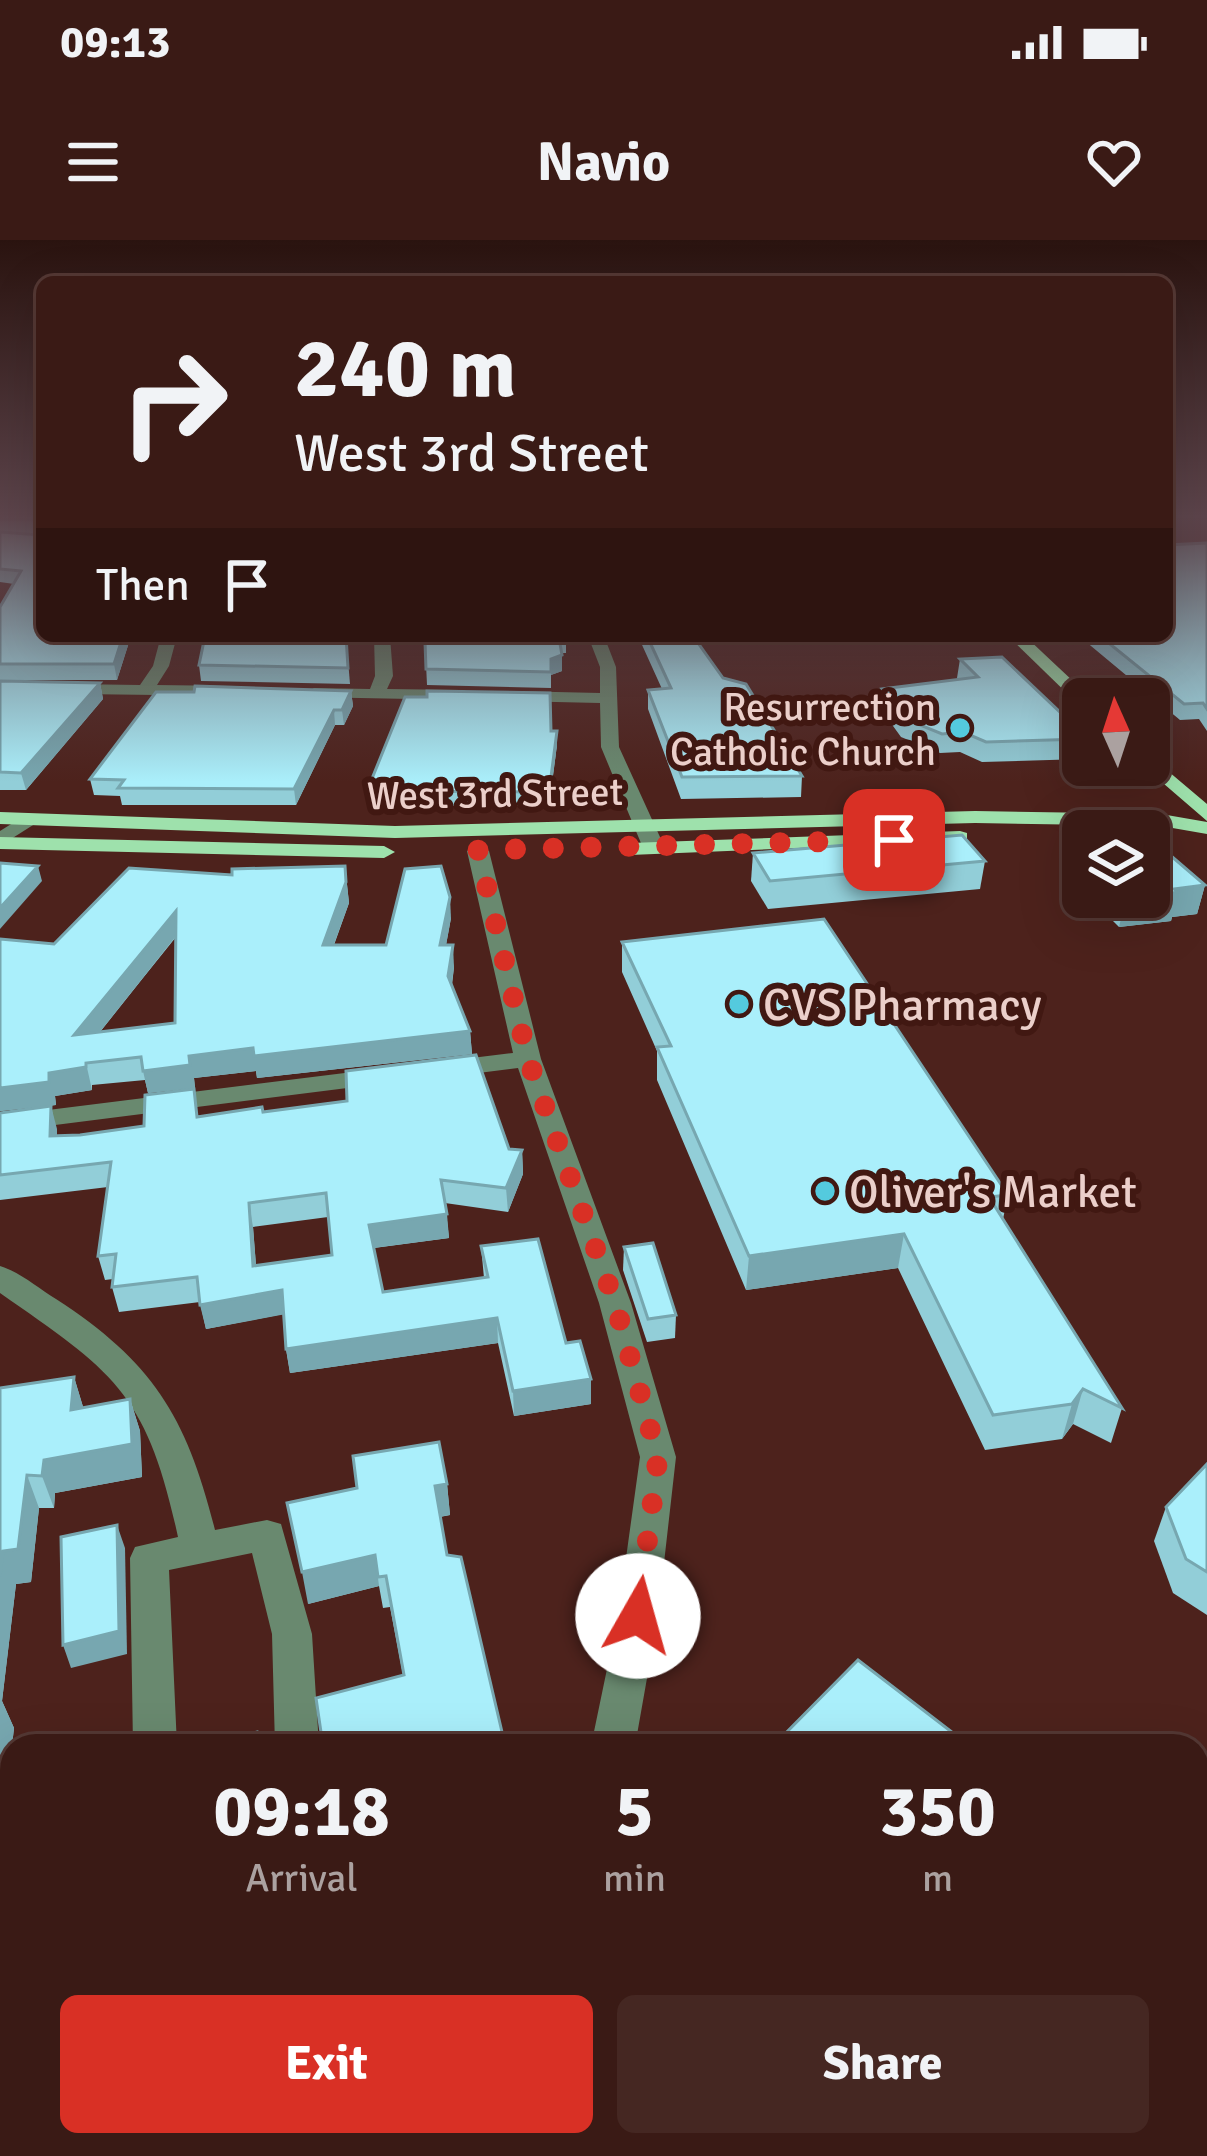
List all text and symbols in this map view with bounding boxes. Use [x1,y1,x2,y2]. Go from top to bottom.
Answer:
text: 09:13 [60,15,170,70]
icon: menu [60,129,126,195]
text: Navio [537,129,670,196]
icon: heart [1081,129,1147,195]
text: 240 m [294,317,516,421]
icon: right [96,324,252,480]
text: West 3rd Street [294,420,649,487]
icon: arrive [214,552,280,618]
text: Then [96,558,190,613]
north arrow [1062,678,1170,786]
map controls [1062,678,1170,918]
place label: Resurrection Catholic Church [670,683,936,776]
marker: Resurrection Catholic Church [947,715,973,741]
street label: West 3rd Street [366,768,624,820]
pin [843,789,945,891]
icon: arrive [861,807,927,873]
button: layers [1062,810,1170,918]
place label: CVS Pharmacy [763,978,1042,1033]
marker: CVS Pharmacy [726,991,752,1017]
place label: Oliver's Market [849,1165,1137,1220]
marker: Oliver's Market [812,1178,838,1204]
position arrow [575,1553,701,1679]
text: 09:18 [213,1767,390,1856]
text: 5 [615,1767,654,1856]
text: 350 [879,1767,996,1856]
text: Arrival [245,1854,358,1902]
text: min [603,1854,666,1902]
text: m [922,1854,953,1902]
button: Exit [60,1995,593,2133]
button: Share [617,1995,1149,2133]

